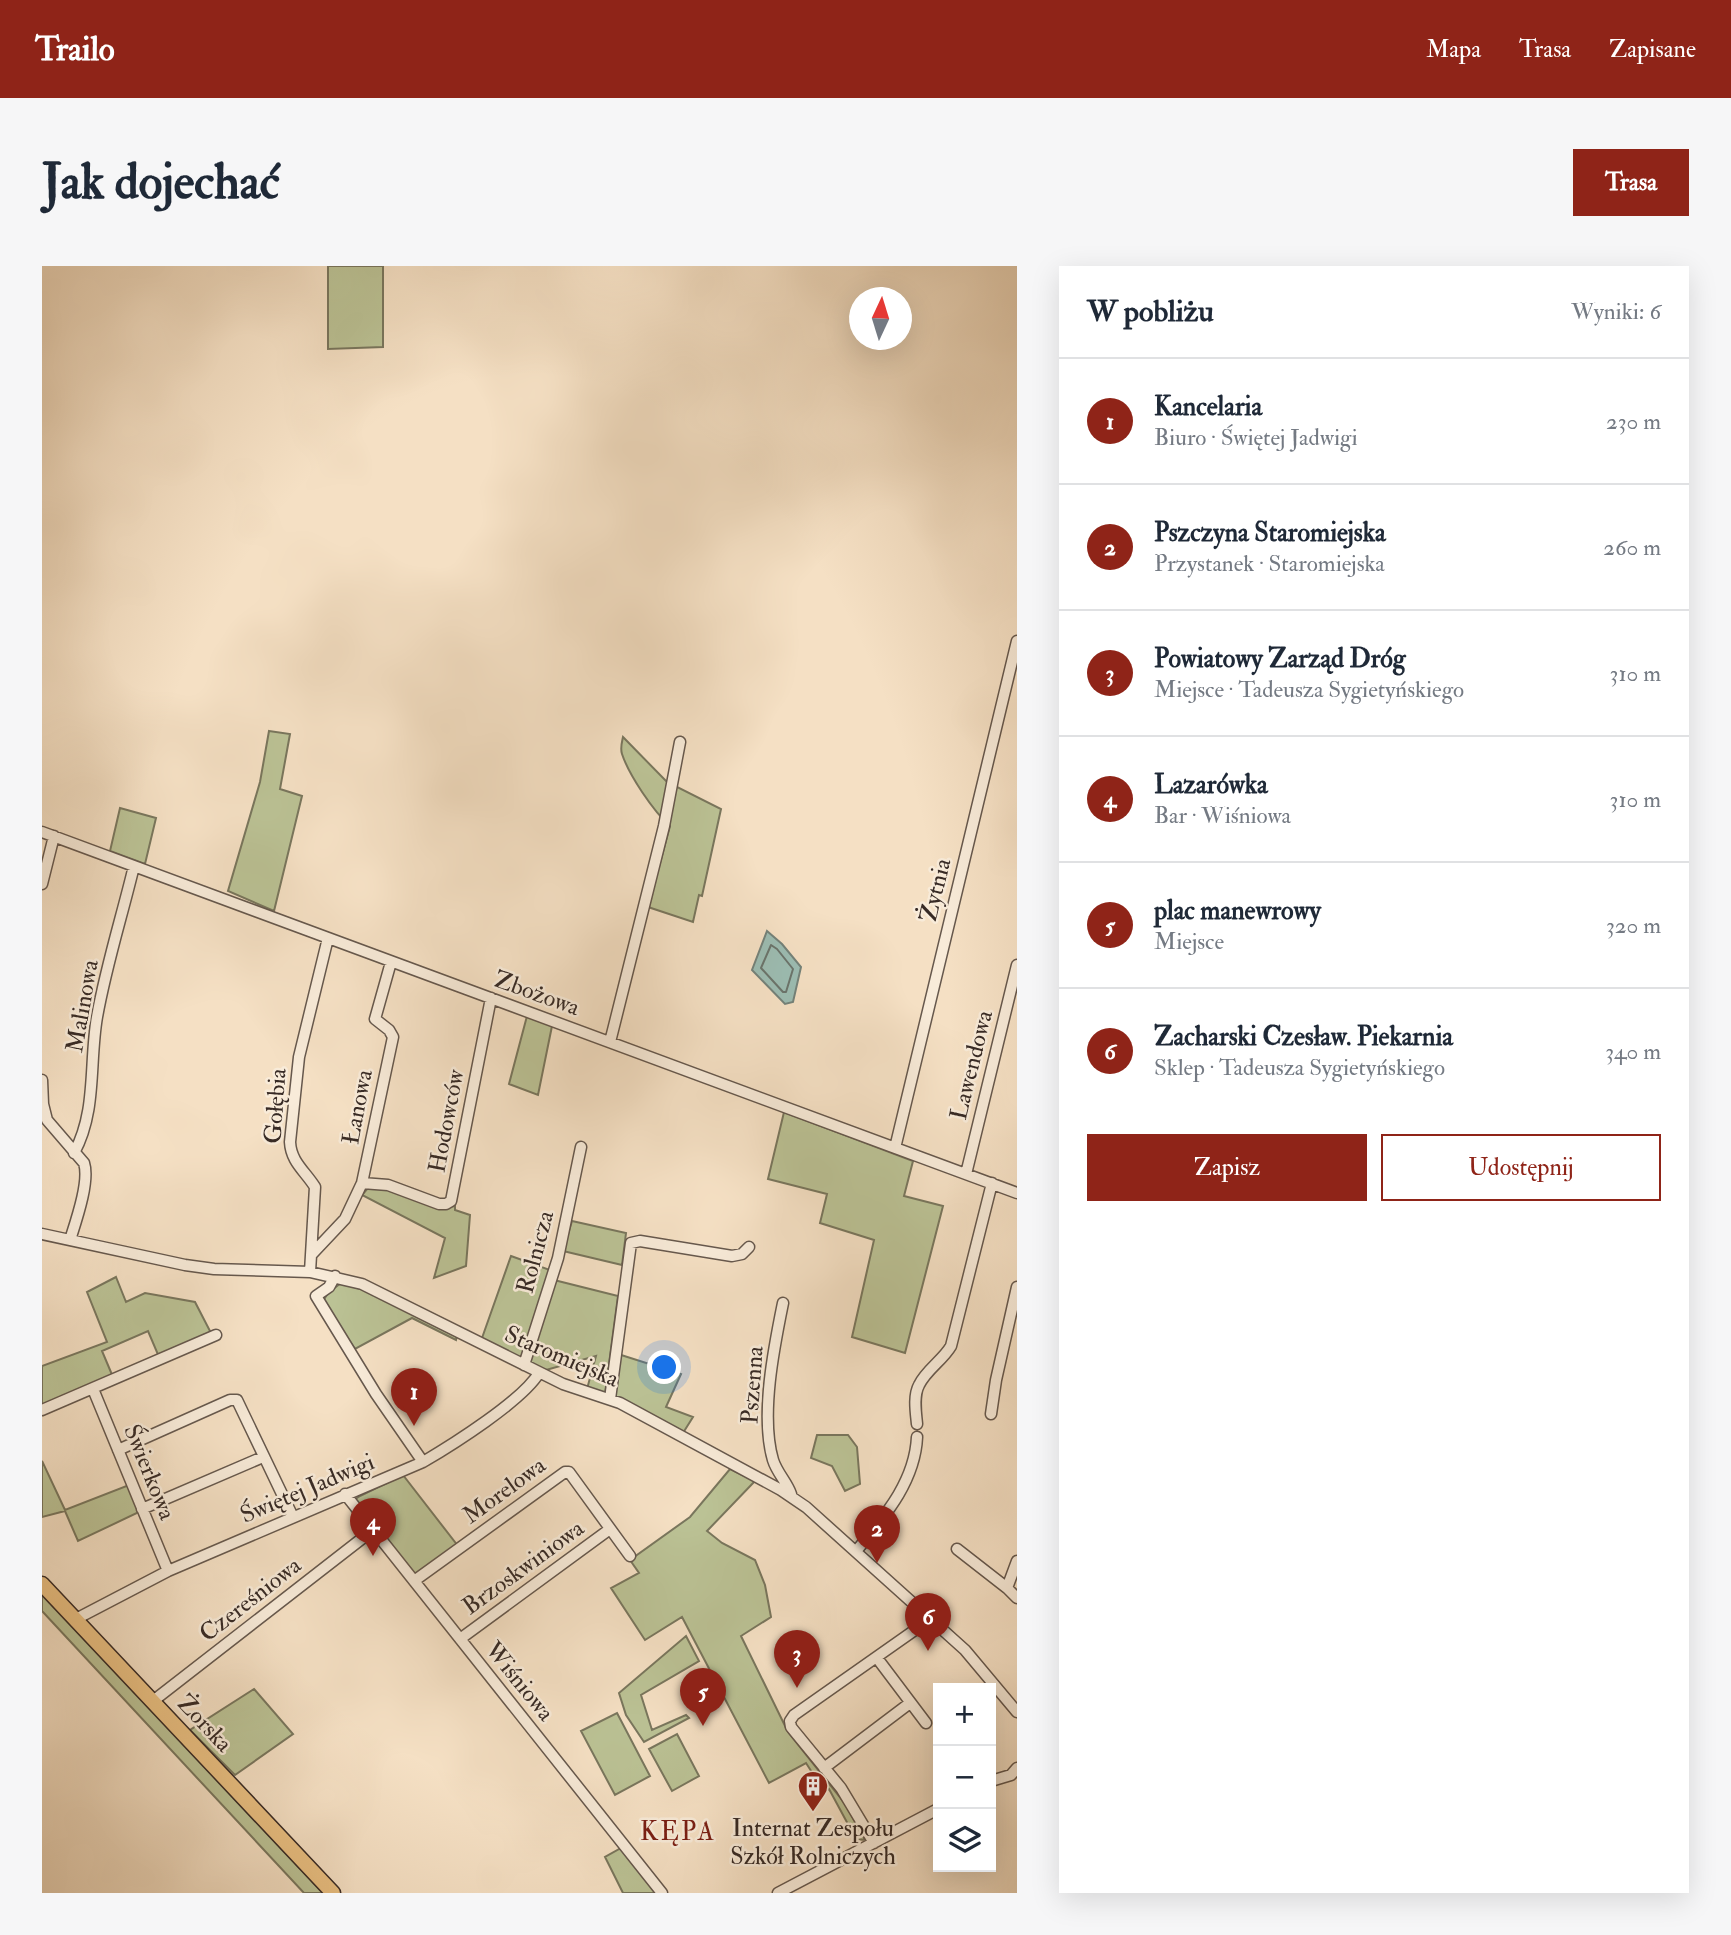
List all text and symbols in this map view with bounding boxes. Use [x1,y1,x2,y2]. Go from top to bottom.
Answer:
text: Trailo [35,29,115,70]
text: Mapa [1426,34,1481,65]
text: Trasa [1519,34,1571,65]
text: Zapisane [1609,34,1696,65]
button: Trasa [1573,149,1689,216]
text: Jak dojechać [42,152,280,213]
north arrow [849,287,912,350]
text: W pobliżu [1087,293,1214,330]
text: Wyniki: 6 [1571,297,1661,326]
text: Kancelaria [1154,391,1262,423]
text: 1 [1106,407,1114,436]
text: 230 m [1606,407,1661,436]
text: Biuro · Świętej Jadwigi [1154,423,1358,452]
text: Pszczyna Staromiejska [1154,517,1386,549]
text: 2 [1104,533,1116,562]
text: 260 m [1603,533,1661,562]
text: Przystanek · Staromiejska [1154,549,1385,578]
text: Powiatowy Zarząd Dróg [1154,643,1406,675]
text: 3 [1106,659,1114,688]
text: 310 m [1610,659,1661,688]
text: Miejsce · Tadeusza Sygietyńskiego [1154,675,1464,704]
text: Lazarówka [1154,769,1268,801]
text: 4 [1104,785,1116,814]
text: 310 m [1610,785,1661,814]
text: Bar · Wiśniowa [1154,801,1291,830]
street label: Żytnia [912,854,959,925]
text: plac manewrowy [1154,895,1321,927]
text: 5 [1105,911,1115,940]
text: 320 m [1606,911,1661,940]
text: Miejsce [1154,927,1224,956]
street label: Malinowa [59,956,106,1055]
street label: Zbożowa [490,964,585,1024]
street label: Lawendowa [943,1006,1000,1123]
text: Zacharski Czesław. Piekarnia [1154,1021,1453,1053]
text: 6 [1104,1037,1116,1066]
text: 340 m [1605,1037,1661,1066]
text: Sklep · Tadeusza Sygietyńskiego [1154,1053,1445,1082]
street label: Gołębia [257,1066,294,1145]
street label: Łanowa [335,1066,380,1147]
street label: Hodowców [421,1066,472,1175]
button: Zapisz [1087,1134,1367,1201]
button: Udostępnij [1381,1134,1661,1201]
street label: Rolnicza [510,1206,562,1297]
street label: Staromiejska [500,1318,625,1395]
street label: Pszenna [734,1344,771,1425]
your location [647,1350,681,1384]
pin: 1 [391,1368,437,1426]
street label: Świerkowa [116,1420,184,1525]
street label: Świętej Jadwigi [235,1445,379,1531]
street label: Morelowa [457,1449,553,1531]
pin: 4 [350,1498,396,1556]
pin: 2 [854,1505,900,1563]
street label: Brzoskwiniowa [456,1512,591,1622]
street label: Czereśniowa [193,1549,308,1649]
pin: 6 [905,1593,951,1651]
pin: 3 [774,1630,820,1688]
street label: Wiśniowa [477,1634,562,1728]
pin: 5 [680,1668,726,1726]
map controls [933,1683,996,1872]
button: + [933,1683,996,1746]
street label: Żorska [170,1687,241,1760]
button: − [933,1746,996,1809]
building icon: Internat Zespołu Szkół Rolniczych [796,1769,830,1813]
button: layers [933,1809,996,1872]
place label: Internat Zespołu Szkół Rolniczych [730,1813,896,1872]
district label: KĘPA [640,1816,716,1848]

